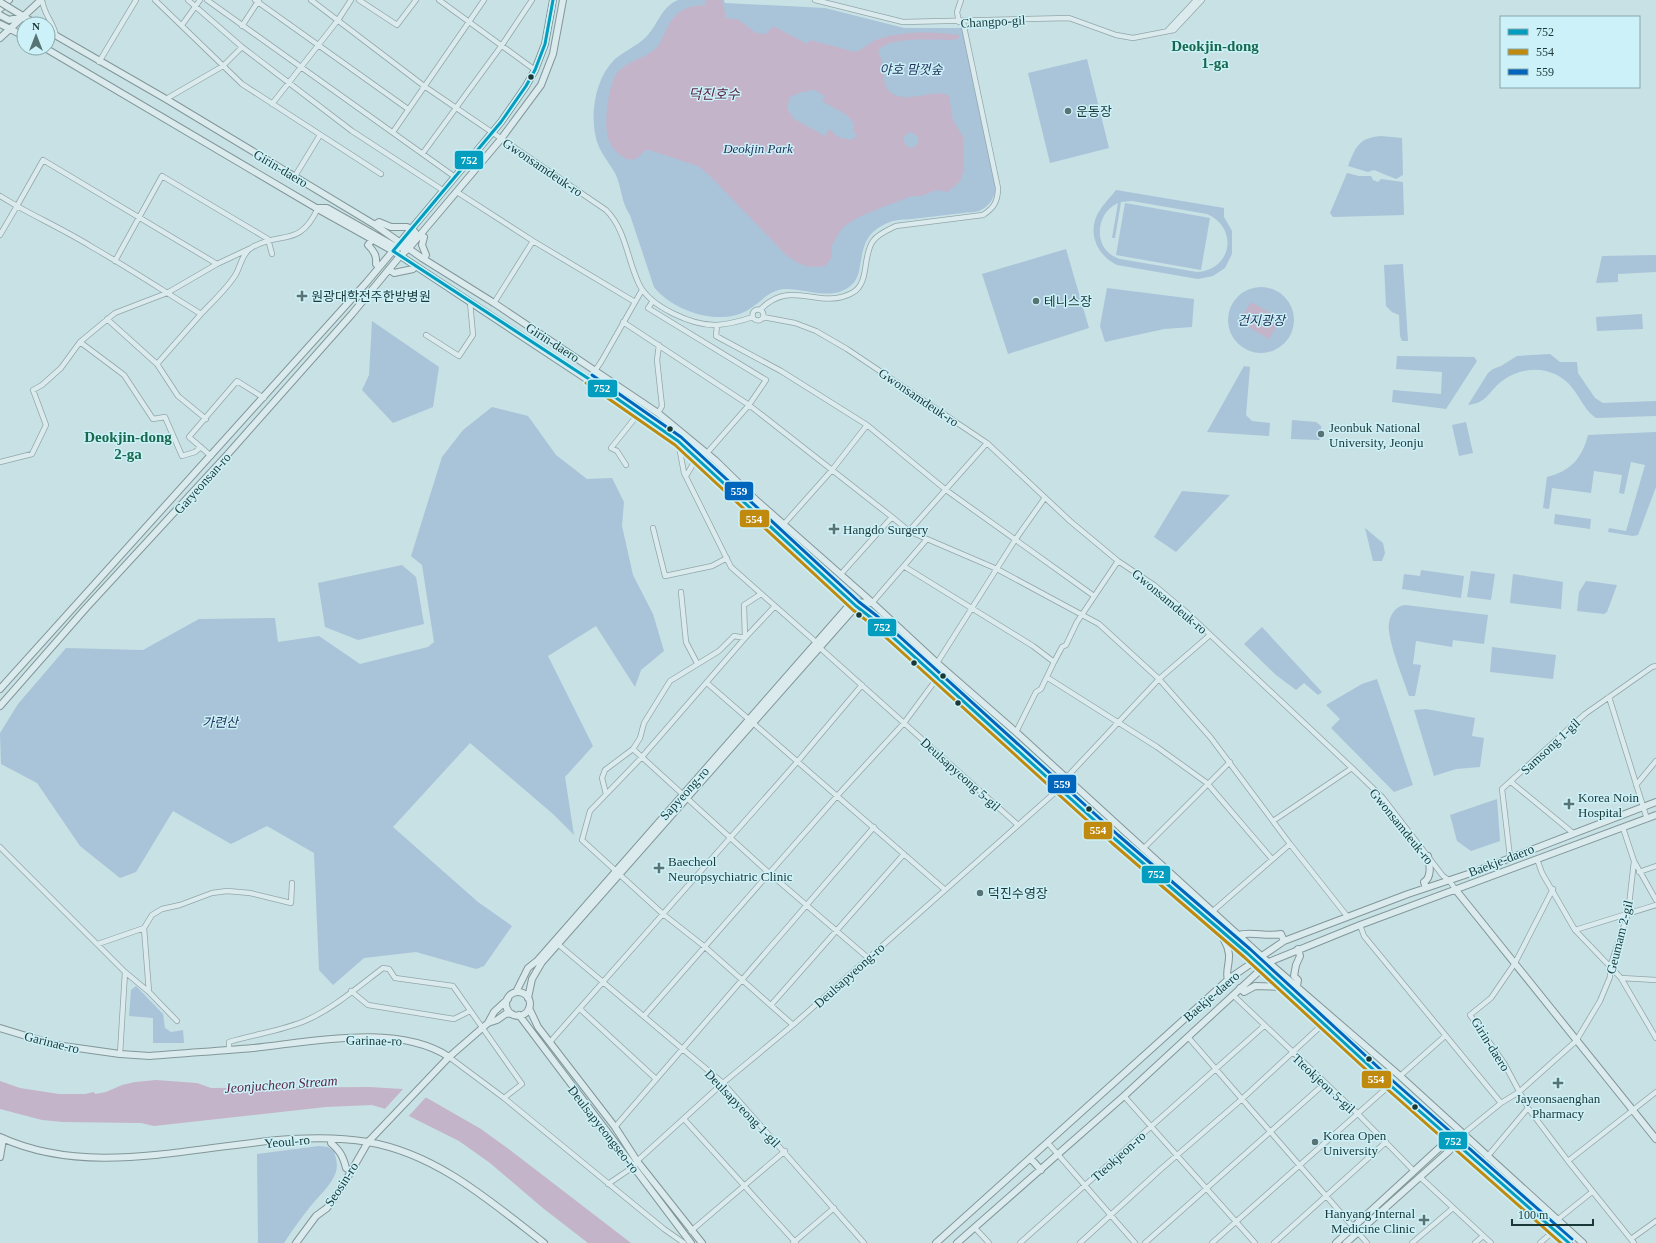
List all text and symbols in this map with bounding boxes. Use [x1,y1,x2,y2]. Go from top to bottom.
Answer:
street label: Changpo-gil [960,12,1026,31]
north arrow [16,16,56,56]
legend [1500,16,1640,88]
text: N [32,20,40,32]
text: 752 [1536,25,1554,39]
district label: Deokjin-dong 1-ga [1171,38,1259,71]
text: 554 [1536,45,1554,59]
park label: 야호 맘껏숲 [879,62,944,77]
text: 559 [1536,65,1554,79]
unlabelled marker [526,72,536,82]
water label: 덕진호수 [688,87,741,102]
place label: 운동장 [1076,104,1112,119]
marker: 운동장 [1063,106,1073,116]
street label: Gwonsamdeuk-ro [500,135,586,200]
park label: Deokjin Park [722,141,793,156]
street label: Girin-daero [251,146,311,190]
line badge: 752 [454,150,484,170]
text: 752 [461,154,478,166]
place label: 원광대학전주한방병원 [311,289,431,304]
marker: 원광대학전주한방병원 [296,290,308,302]
place label: 테니스장 [1044,294,1092,309]
marker: 테니스장 [1031,296,1041,306]
park label: 건지광장 [1237,313,1287,328]
street label: Girin-daero [523,320,582,365]
street label: Gwonsamdeuk-ro [876,365,962,430]
line badge: 752 [587,379,618,398]
text: 752 [594,382,611,394]
place label: Jeonbuk National University, Jeonju [1329,420,1424,450]
unlabelled marker [665,424,675,434]
district label: Deokjin-dong 2-ga [84,429,172,462]
marker: Jeonbuk National University, Jeonju [1316,429,1326,439]
street label: Garyeonsan-ro [171,450,234,517]
line badge: 559 [724,481,754,501]
text: 559 [731,485,748,497]
line badge: 554 [739,509,770,528]
text: 554 [746,513,763,525]
place label: Hangdo Surgery [843,522,929,537]
marker: Hangdo Surgery [828,523,840,535]
street label: Gwonsamdeuk-ro [1129,566,1210,637]
unlabelled marker [854,610,864,620]
line badge: 752 [867,618,897,637]
text: 752 [874,621,891,633]
unlabelled marker [909,658,919,668]
unlabelled marker [938,671,948,681]
unlabelled marker [953,698,963,708]
park label: 가련산 [202,715,240,730]
street label: Samsong 1-gil [1518,715,1583,778]
street label: Deulsapyeong 5-gil [918,735,1004,814]
street label: Sapyeong-ro [657,764,712,823]
line badge: 559 [1047,774,1077,794]
text: 559 [1054,778,1071,790]
street label: Gwonsamdeuk-ro [1366,785,1437,867]
place label: Korea Noin Hospital [1578,790,1640,820]
marker: Korea Noin Hospital [1563,798,1575,810]
unlabelled marker [1084,804,1094,814]
line badge: 554 [1083,821,1113,840]
text: 554 [1090,824,1107,836]
street label: Baekje-daero [1466,841,1536,880]
place label: Baecheol Neuropsychiatric Clinic [668,854,793,884]
marker: Baecheol Neuropsychiatric Clinic [653,862,665,874]
line badge: 752 [1141,865,1171,884]
text: 752 [1148,868,1165,880]
place label: 덕진수영장 [988,886,1048,901]
marker: 덕진수영장 [975,888,985,898]
street label: Geumam 2-gil [1603,898,1636,976]
street label: Deulsapyeong-ro [811,940,888,1011]
street label: Baekje-daero [1180,968,1242,1025]
street label: Girin-daero [1468,1015,1513,1074]
street label: Garinae-ro [23,1028,81,1057]
street label: Garinae-ro [346,1033,402,1048]
street label: Tteokjeon 5-gil [1289,1050,1358,1117]
unlabelled marker [1364,1054,1374,1064]
street label: Deulsapyeong 1-gil [702,1066,784,1151]
line badge: 554 [1361,1070,1392,1089]
water label: Jeonjucheon Stream [224,1073,338,1096]
text: 554 [1368,1073,1385,1085]
marker: Jayeonsaenghan Pharmacy [1552,1077,1564,1089]
street label: Deulsapyeongseo-ro [565,1083,642,1176]
place label: Jayeonsaenghan Pharmacy [1516,1091,1601,1121]
unlabelled marker [1410,1102,1420,1112]
street label: Tteokjeon-ro [1088,1128,1149,1185]
place label: Korea Open University [1323,1128,1387,1158]
line badge: 752 [1438,1131,1468,1150]
street label: Yeoul-ro [264,1132,310,1151]
text: 752 [1445,1135,1462,1147]
marker: Korea Open University [1310,1137,1320,1147]
street label: Seosin-ro [322,1159,361,1209]
scale bar [1512,1201,1593,1227]
place label: Hanyang Internal Medicine Clinic [1324,1206,1415,1236]
text: 100 m [1518,1208,1549,1222]
marker: Hanyang Internal Medicine Clinic [1418,1214,1430,1226]

